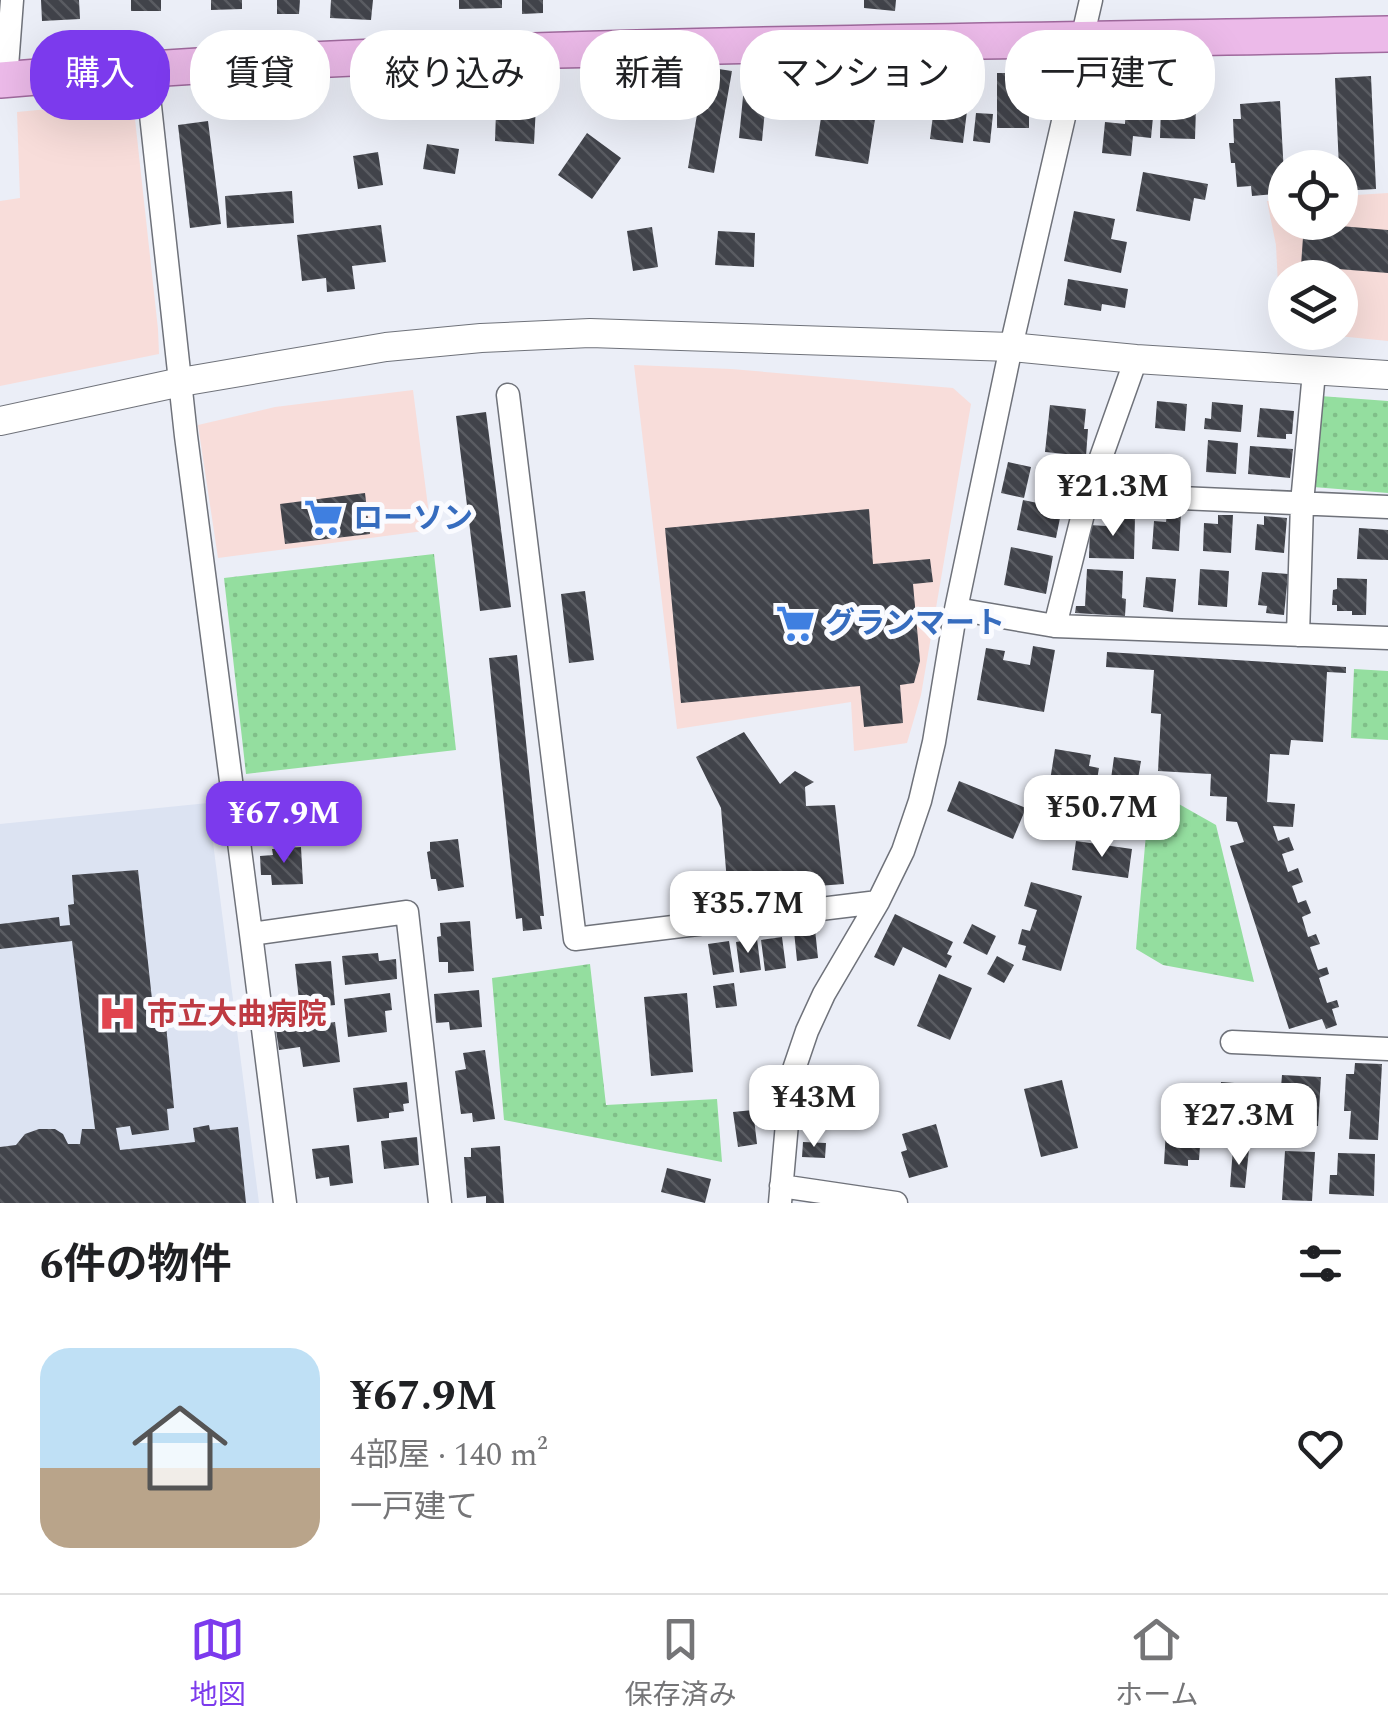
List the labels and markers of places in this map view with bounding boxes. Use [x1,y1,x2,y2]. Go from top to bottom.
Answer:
pin: ¥21.3M [1032,454,1194,539]
place label: ローソン [353,496,473,542]
supermarket icon: ローソン [302,497,344,539]
place label: グランマート [825,601,1005,647]
supermarket icon: グランマート [774,602,816,644]
pin: ¥50.7M [1021,775,1183,860]
pin: ¥67.9M [203,781,365,866]
pin: ¥35.7M [667,871,829,956]
place label: 市立大曲病院 [147,992,327,1038]
hospital icon: 市立大曲病院 [96,993,138,1035]
pin: ¥43M [755,1065,873,1150]
pin: ¥27.3M [1158,1083,1320,1168]

